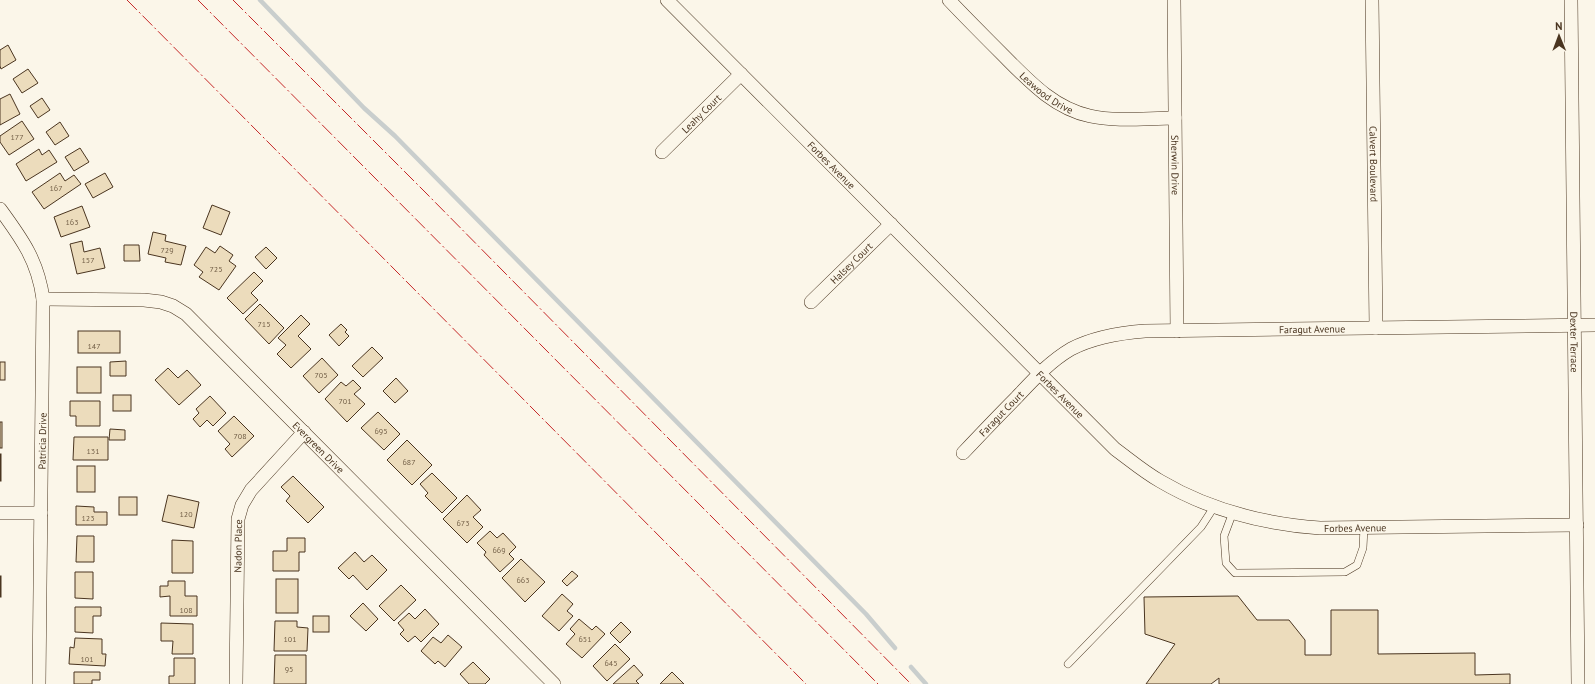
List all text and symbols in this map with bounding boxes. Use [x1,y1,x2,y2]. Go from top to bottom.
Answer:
north arrow [1539,16,1579,56]
text: N [1555,19,1563,33]
street label: Leawood Drive [1017,69,1075,117]
street label: Leahy Court [679,91,724,136]
street label: Calvert Boulevard [1367,126,1380,202]
house number: 177 [10,132,24,142]
street label: Sherwin Drive [1168,135,1182,195]
street label: Forbes Avenue [805,139,858,192]
house number: 167 [49,183,63,193]
house number: 163 [65,217,79,227]
street label: Halsey Court [828,239,876,287]
house number: 729 [160,245,174,255]
house number: 157 [81,255,95,265]
house number: 725 [209,264,223,274]
street label: Dexter Terrace [1567,311,1581,373]
house number: 715 [257,319,271,329]
street label: Faragut Avenue [1279,322,1345,336]
house number: 147 [87,341,101,351]
street label: Forbes Avenue [1033,368,1087,421]
house number: 705 [314,370,328,380]
street label: Faragut Court [976,388,1027,439]
house number: 701 [338,396,352,406]
street label: Patricia Drive [36,412,49,470]
street label: Evergreen Drive [290,419,347,476]
house number: 695 [374,426,388,436]
house number: 708 [233,431,247,441]
house number: 131 [86,446,100,456]
house number: 687 [402,457,416,467]
house number: 120 [179,509,193,519]
house number: 123 [81,513,95,523]
house number: 673 [456,518,470,528]
street label: Nadon Place [231,519,245,573]
street label: Forbes Avenue [1324,521,1386,535]
house number: 669 [492,545,506,555]
house number: 663 [516,575,530,585]
house number: 108 [179,605,193,615]
house number: 101 [283,634,297,644]
house number: 651 [578,634,592,644]
house number: 101 [80,654,94,664]
house number: 645 [604,658,618,668]
house number: 95 [285,664,293,674]

